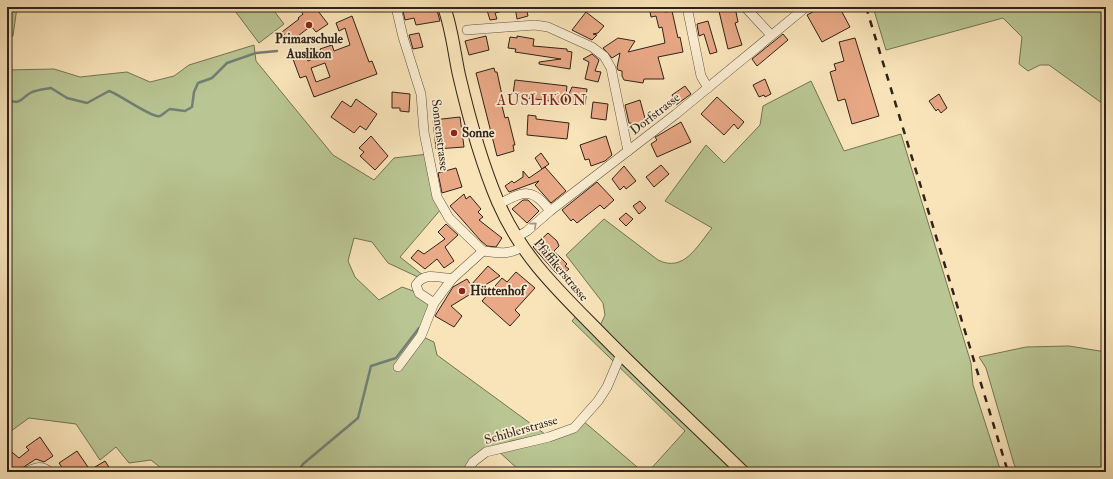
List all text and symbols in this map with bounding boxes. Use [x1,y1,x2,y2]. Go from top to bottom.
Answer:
marker: Primarschule Auslikon [304,20,314,30]
place label: Primarschule Auslikon [275,31,344,62]
street label: Dorfstrasse [627,89,684,138]
district label: AUSLIKON [496,91,587,110]
street label: Sonnenstrasse [428,98,452,172]
place label: Sonne [462,125,495,141]
marker: Sonne [449,128,459,138]
one-way arrow [529,223,537,230]
street label: Pfäffikerstrasse [530,235,592,305]
place label: Hüttenhof [470,283,528,299]
marker: Hüttenhof [457,286,467,296]
street label: Schiblerstrasse [482,412,560,448]

